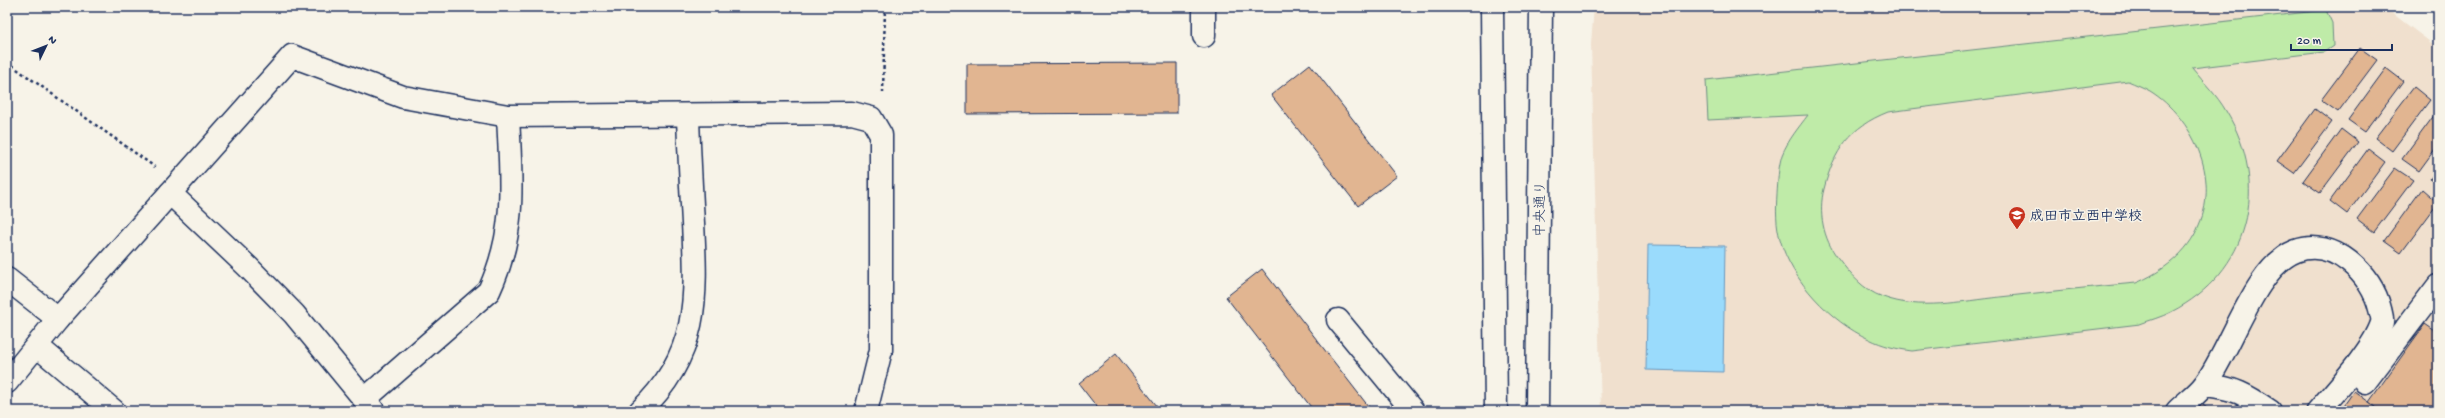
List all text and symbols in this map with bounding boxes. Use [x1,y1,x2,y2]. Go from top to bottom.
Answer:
north arrow [26,26,66,66]
scale bar [2291,26,2392,52]
text: N [45,34,59,47]
text: 20 m [2297,35,2322,49]
street label: 中央通り [1533,181,1550,237]
school or university icon: 成田市立西中学校 [2007,205,2027,230]
place label: 成田市立西中学校 [2030,209,2142,226]

